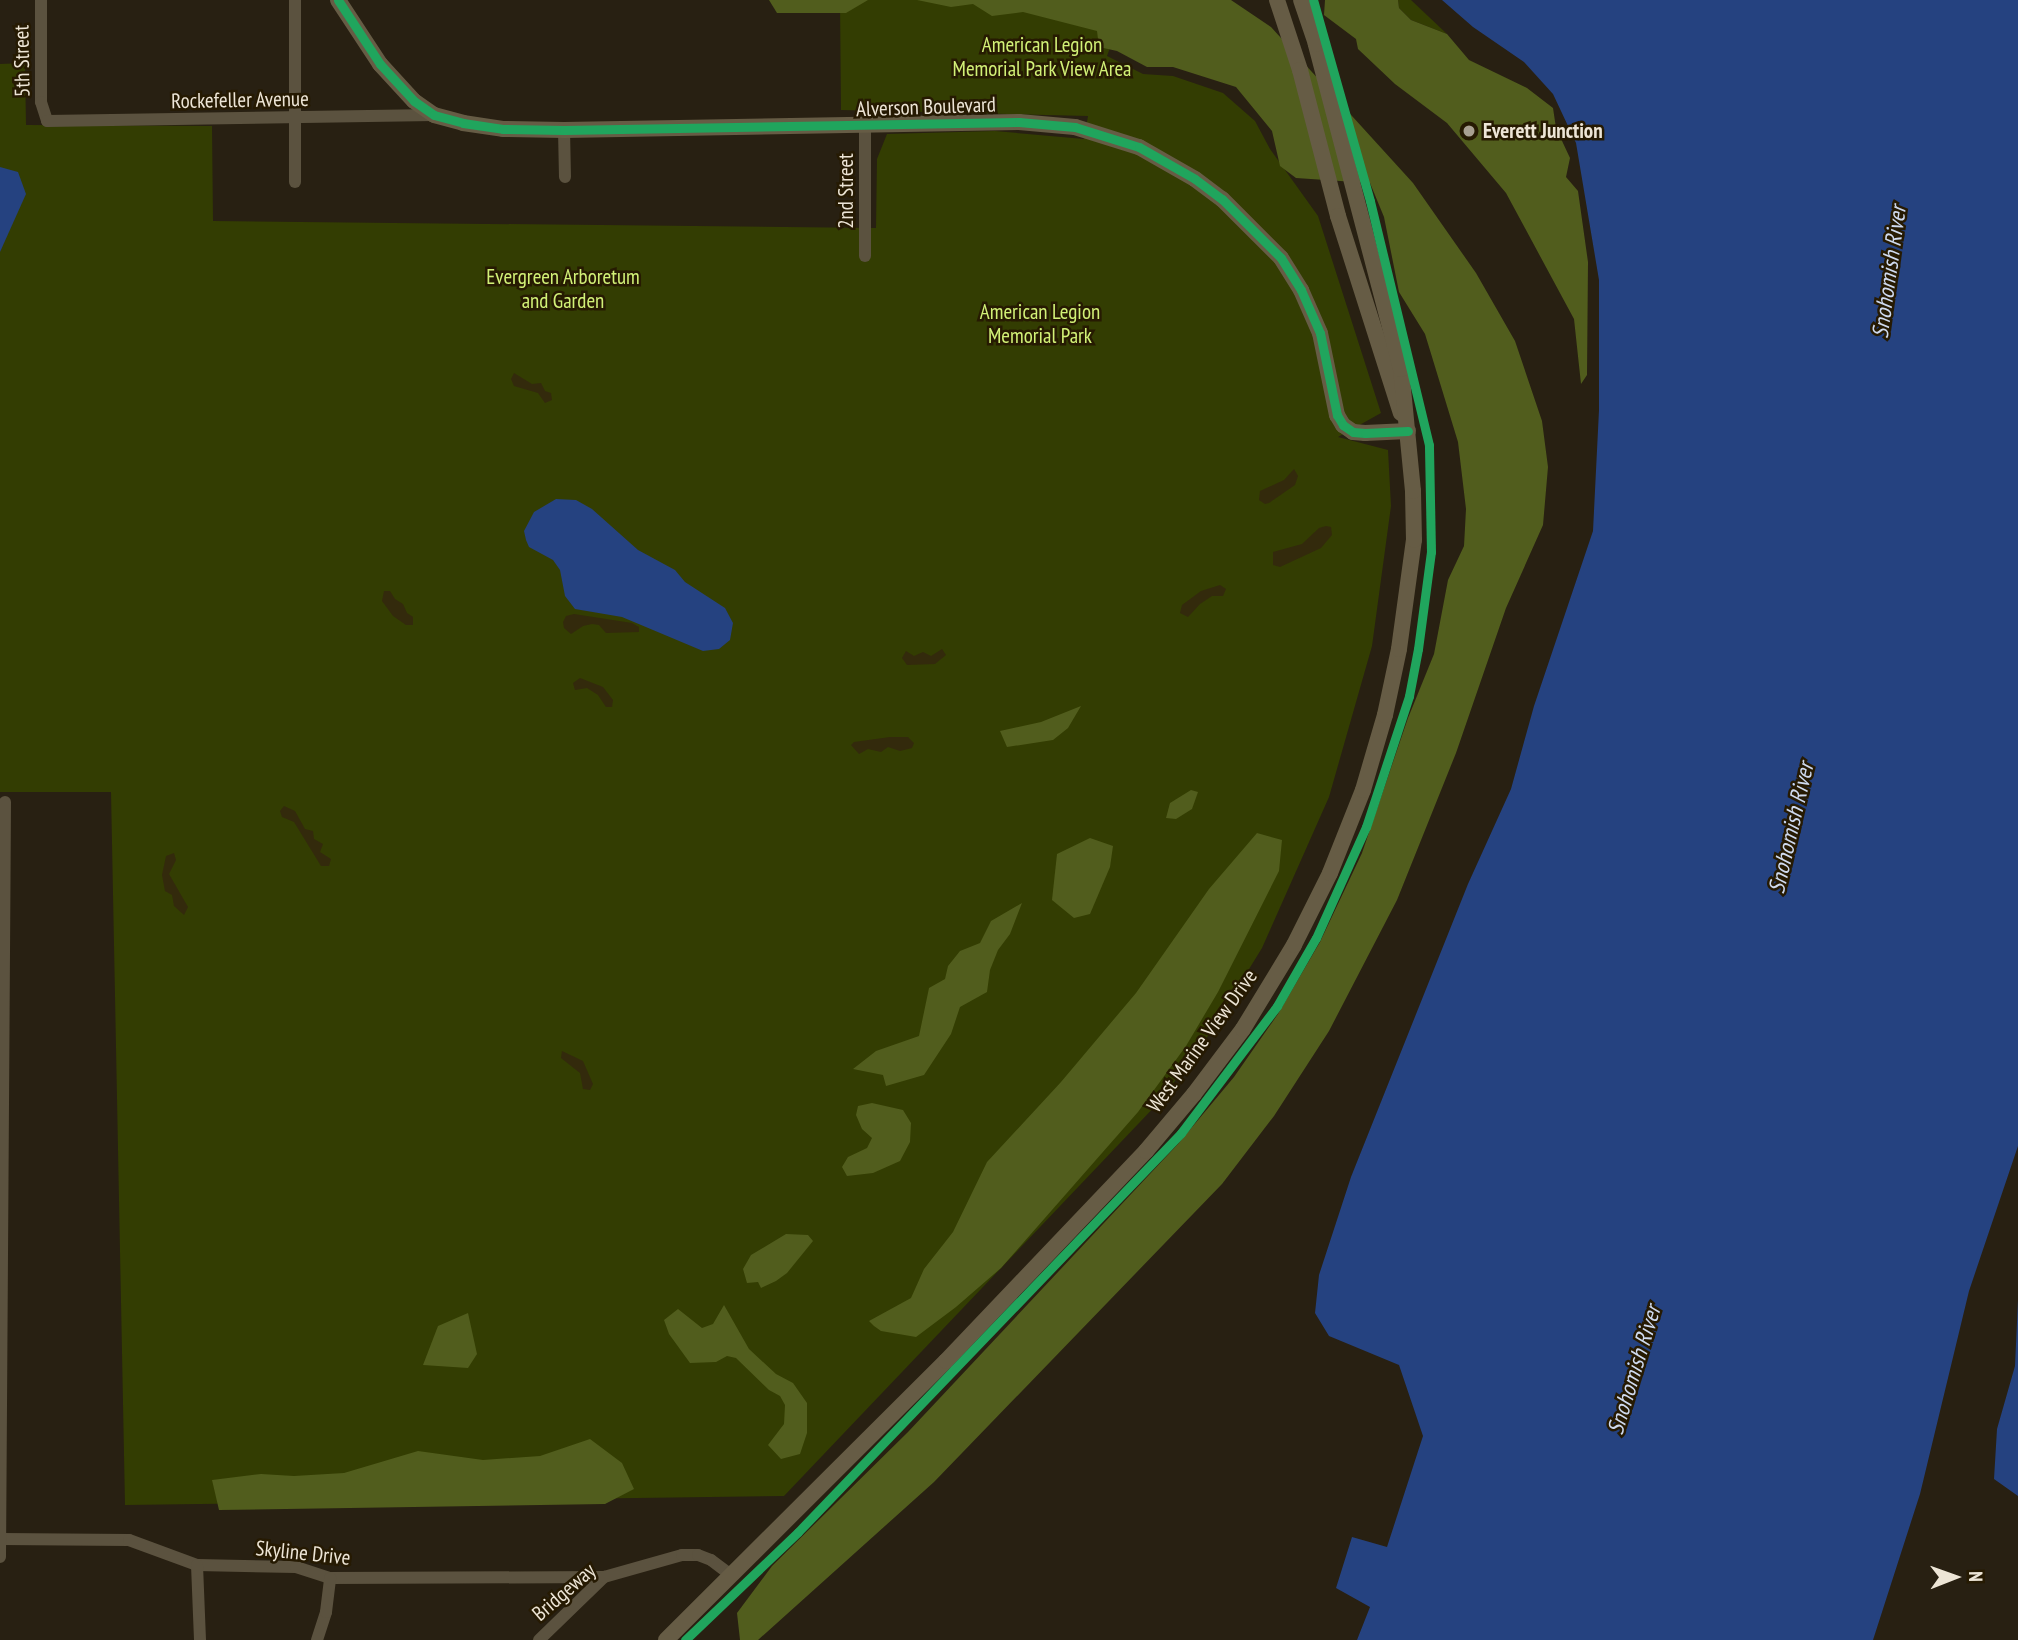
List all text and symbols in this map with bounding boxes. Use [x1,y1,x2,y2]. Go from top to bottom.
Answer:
street label: 5th Street [9,25,35,97]
park label: American Legion Memorial Park View Area [952,32,1132,82]
street label: Rockefeller Avenue [171,86,309,114]
street label: Alverson Boulevard [856,92,996,122]
place label: Everett Junction [1483,118,1603,144]
marker: Everett Junction [1461,123,1477,139]
street label: 2nd Street [833,153,859,229]
water label: Snohomish River [1866,204,1912,340]
park label: Evergreen Arboretum and Garden [486,264,640,314]
park label: American Legion Memorial Park [980,299,1100,349]
water label: Snohomish River [1763,760,1819,896]
street label: West Marine View Drive [1141,964,1263,1118]
water label: Snohomish River [1601,1302,1667,1438]
street label: Skyline Drive [254,1536,352,1570]
north arrow [1920,1542,1990,1612]
street label: Bridgeway [527,1558,601,1626]
text: N [1964,1571,1988,1582]

